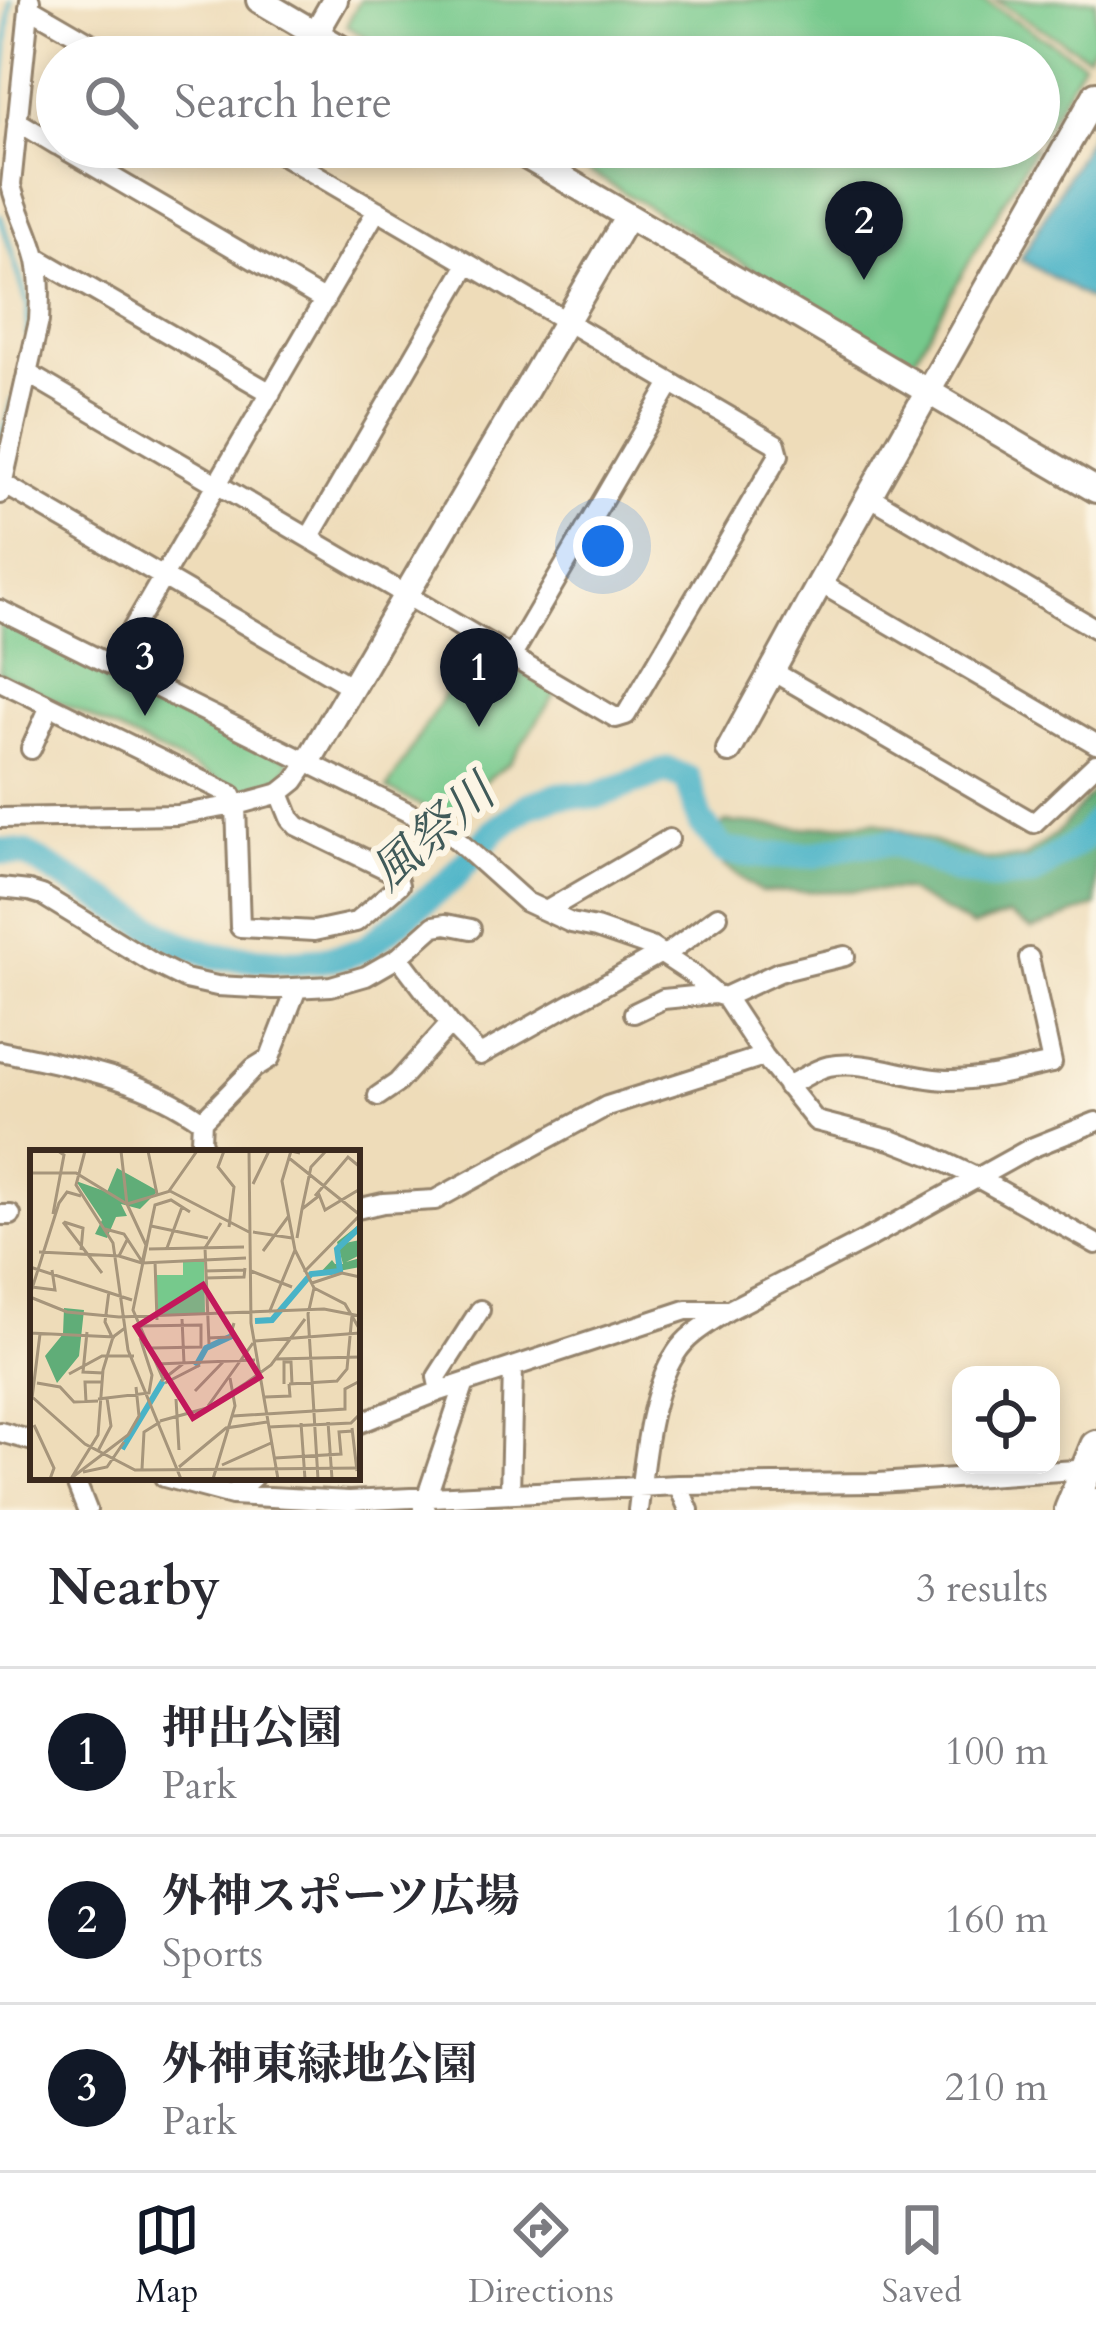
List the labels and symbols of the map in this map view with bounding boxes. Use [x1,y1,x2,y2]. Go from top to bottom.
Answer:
pin: 2 [825,181,903,280]
your location [573,516,633,576]
pin: 3 [106,617,184,716]
pin: 1 [440,628,518,727]
water label: 風祭川 [357,758,512,905]
inset map [30,1150,360,1480]

